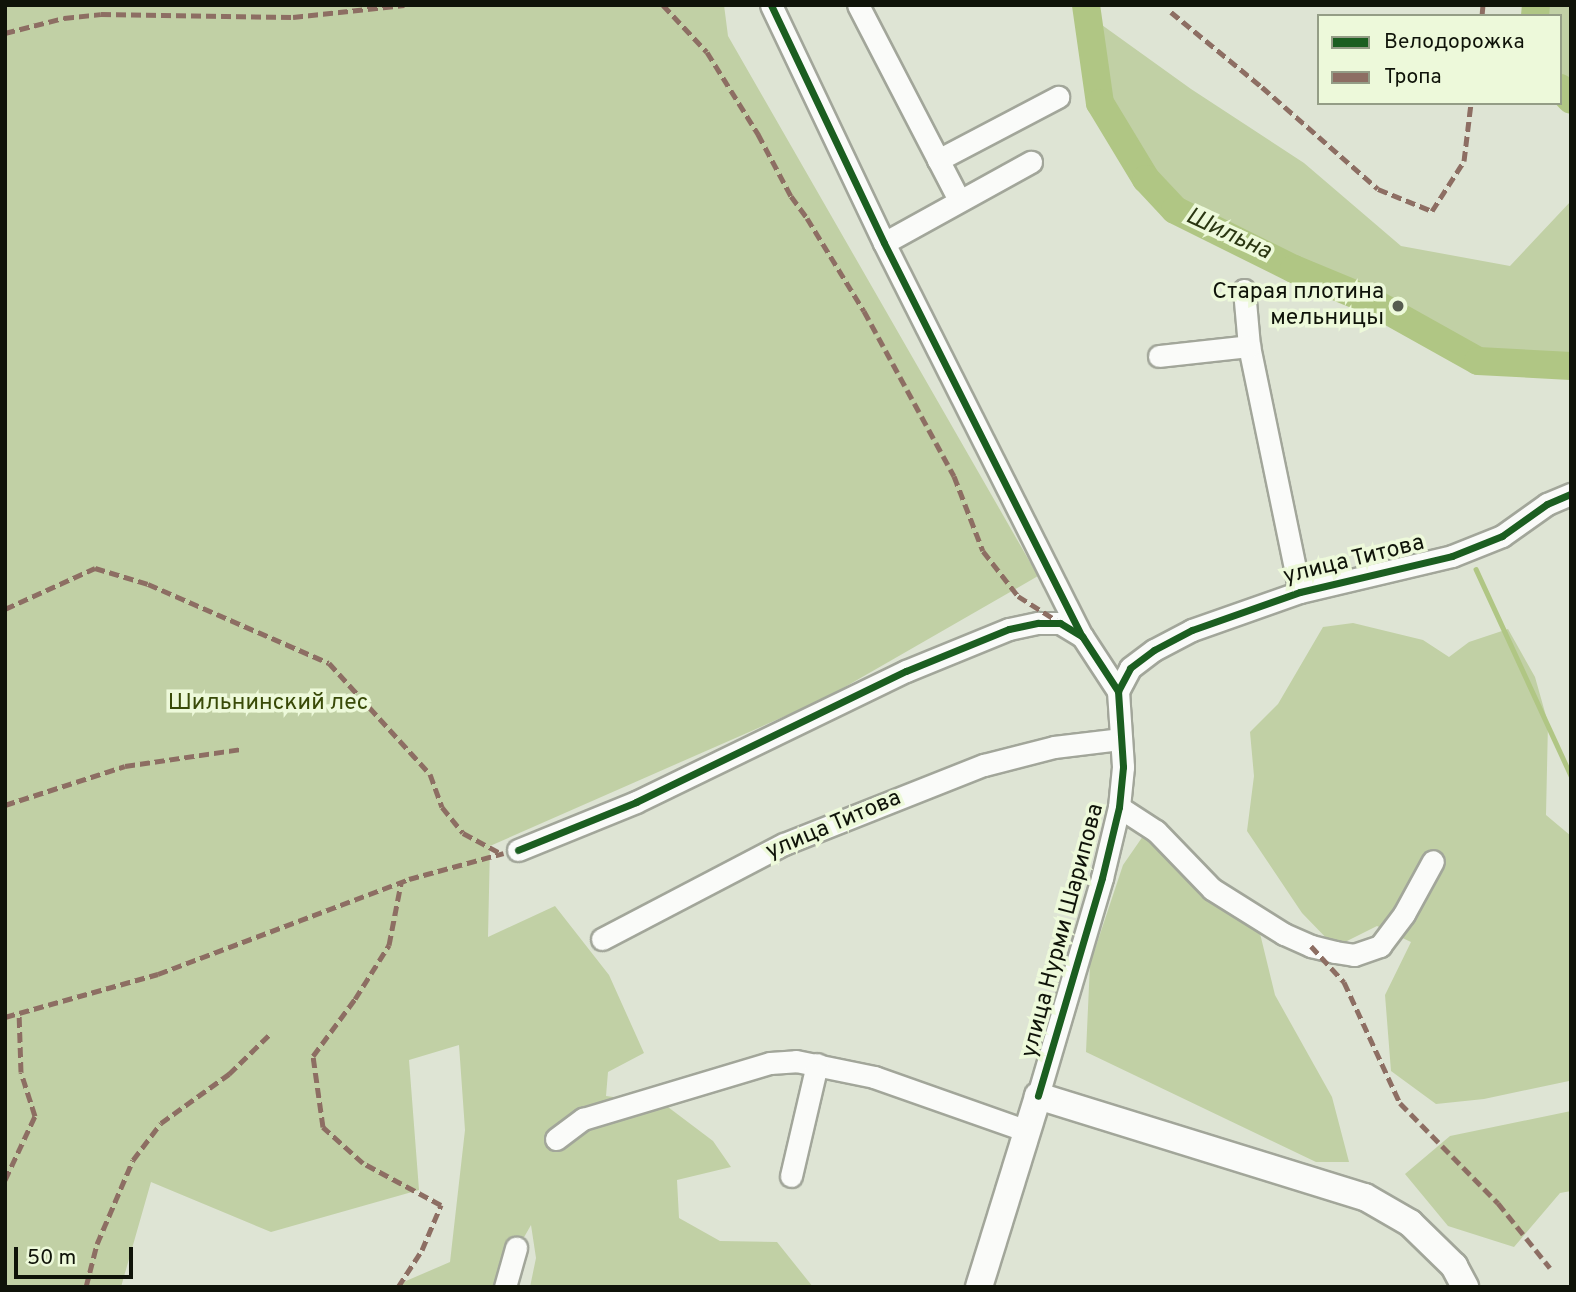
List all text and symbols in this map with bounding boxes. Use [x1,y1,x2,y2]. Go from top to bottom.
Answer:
legend [1317,14,1562,105]
text: Велодорожка [1384,29,1524,56]
text: Тропа [1384,64,1442,91]
water label: Шильна [1181,203,1275,267]
place label: Старая плотина мельницы [1212,279,1384,333]
marker: Старая плотина мельницы [1390,298,1406,314]
street label: улица Титова [1280,530,1428,592]
park label: Шильнинский лес [168,690,368,718]
street label: улица Титова [762,785,906,867]
street label: улица Нурми Шарипова [1017,801,1111,1061]
scale bar [18,1232,136,1276]
text: 50 m [27,1245,76,1272]

